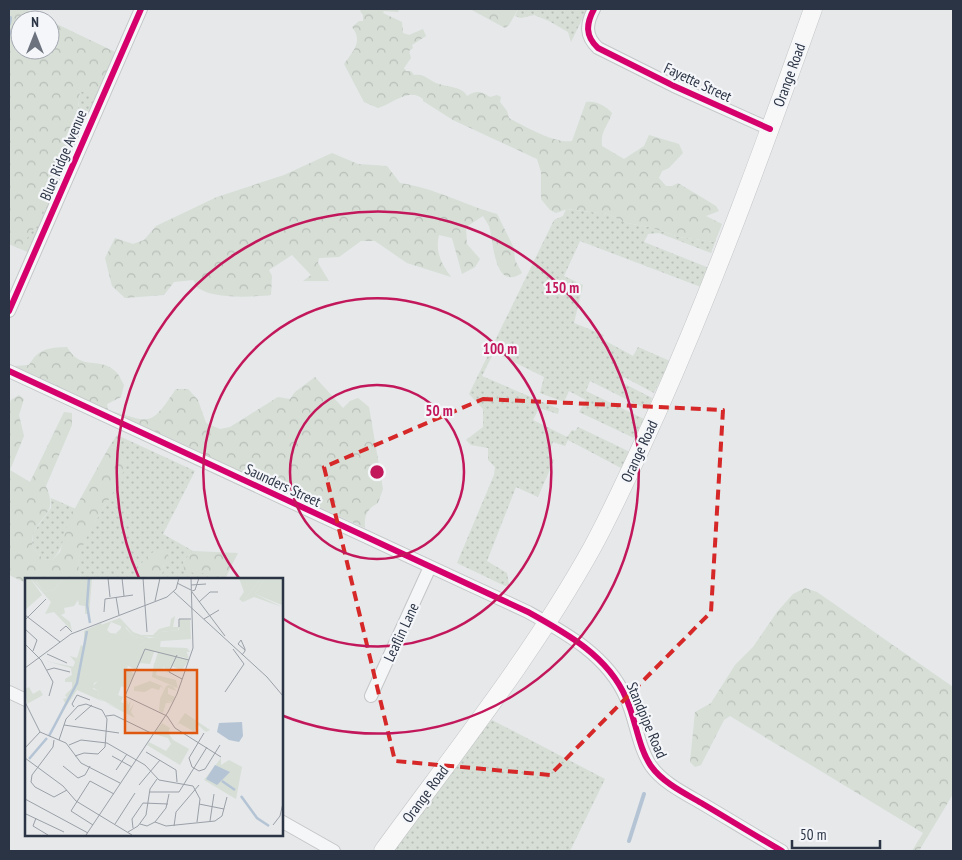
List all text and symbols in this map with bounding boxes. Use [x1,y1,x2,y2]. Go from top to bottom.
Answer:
north arrow [10,10,60,60]
text: N [31,13,39,31]
street label: Orange Road [769,41,809,109]
street label: Fayette Street [661,58,735,106]
street label: Blue Ridge Avenue [35,107,91,203]
text: 150 m [545,278,579,297]
text: 100 m [483,339,517,358]
text: 50 m [425,401,453,420]
street label: Orange Road [616,417,662,485]
street label: Saunders Street [242,459,324,511]
centre of rings [368,463,386,481]
inset map [25,578,282,835]
street label: Leaflin Lane [379,600,423,664]
street label: Standpipe Road [622,679,672,761]
street label: Orange Road [398,762,452,826]
scale bar [792,818,880,850]
text: 50 m [800,825,826,844]

